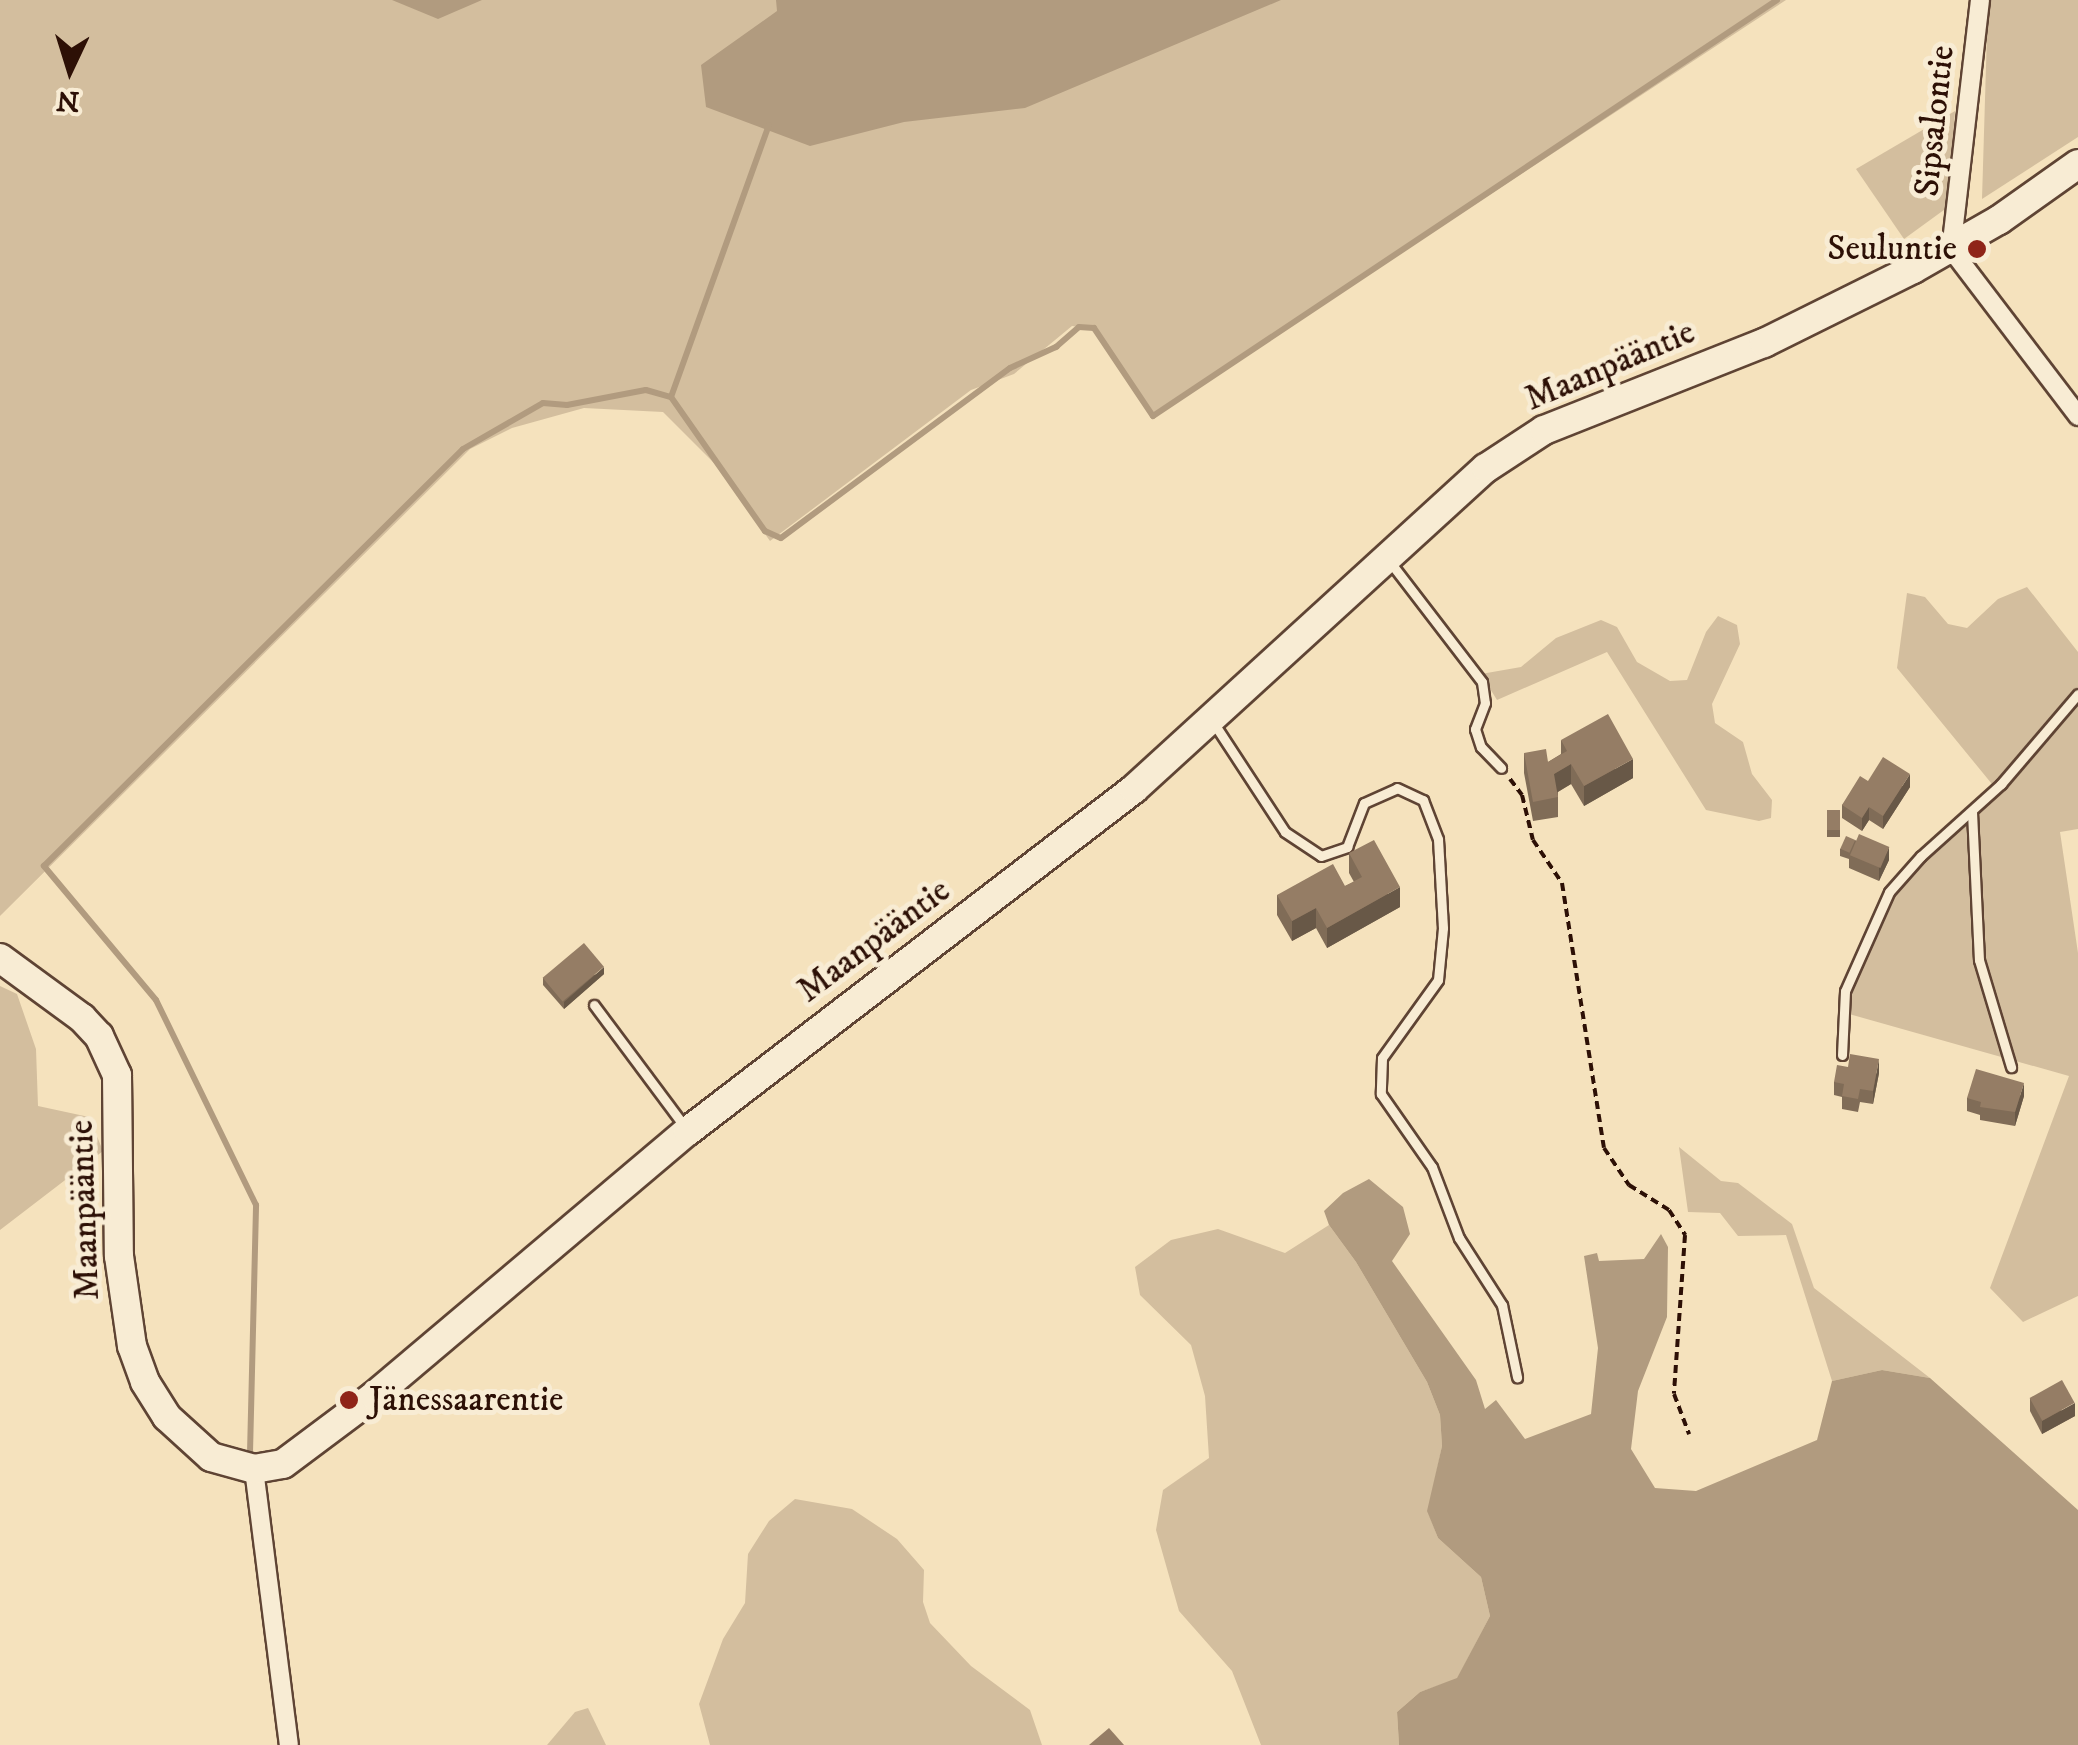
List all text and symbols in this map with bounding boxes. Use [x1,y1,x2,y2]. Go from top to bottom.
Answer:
north arrow [20,20,120,120]
street label: Sipsalontie [1906,43,1964,199]
text: N [55,82,81,119]
place label: Seuluntie [1827,228,1957,270]
marker: Seuluntie [1966,238,1988,260]
street label: Maanpääntie [1519,311,1701,421]
street label: Maanpääntie [789,870,959,1012]
street label: Maanpääntie [61,1119,109,1301]
place label: Jänessaarentie [369,1379,564,1421]
marker: Jänessaarentie [338,1389,360,1411]

